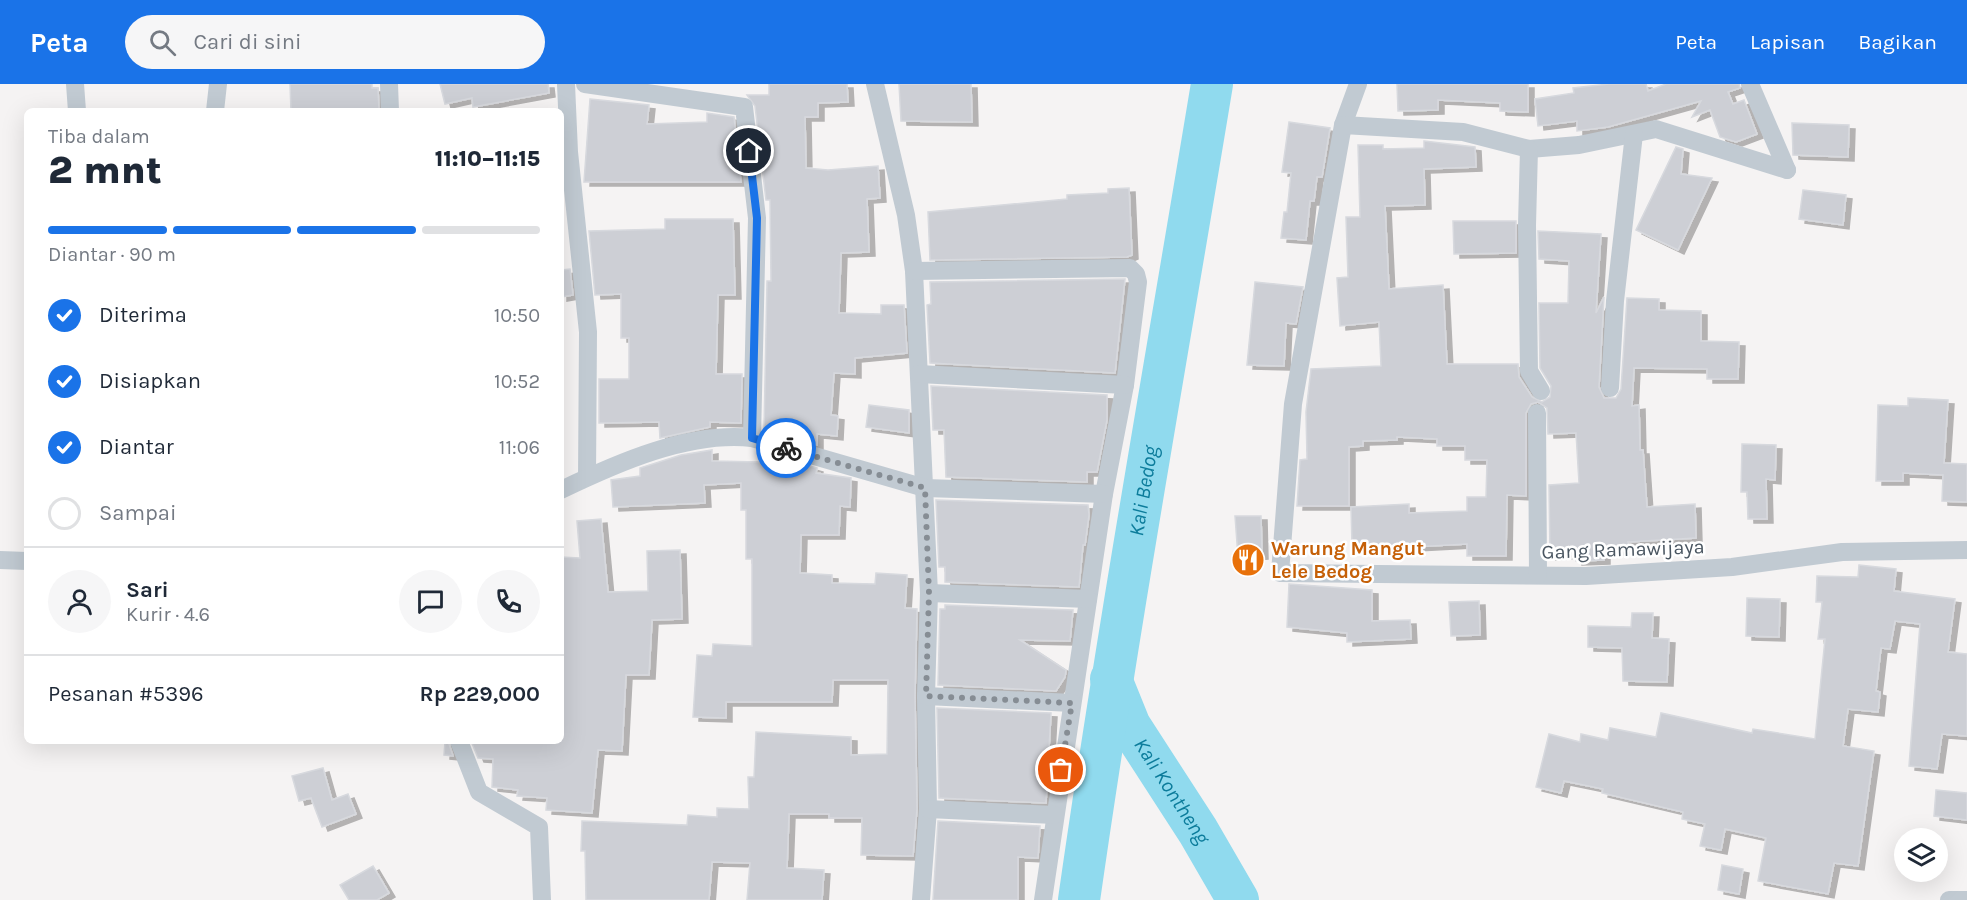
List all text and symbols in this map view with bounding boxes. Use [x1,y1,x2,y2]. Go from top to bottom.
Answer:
search box [125,15,545,69]
text: Peta [30,26,89,59]
icon: search [146,26,179,59]
text: Cari di sini [194,29,302,55]
text: Peta [1675,30,1717,54]
text: Lapisan [1750,30,1825,54]
text: Bagikan [1858,30,1937,54]
text: Tiba dalam [48,125,150,148]
pin [723,125,774,176]
icon: home [732,134,765,167]
text: 11:10–11:15 [435,146,540,172]
text: 2 mnt [48,147,162,193]
text: Diantar · 90 m [48,243,176,266]
icon: check [48,299,81,332]
text: Diterima [99,302,187,328]
text: 10:50 [494,304,540,327]
icon: check [48,365,81,398]
text: Disiapkan [99,368,201,394]
text: 10:52 [494,370,540,393]
courier [756,418,816,478]
icon: check [48,431,81,464]
icon: bike [770,432,803,465]
text: Diantar [99,434,174,460]
text: 11:06 [499,436,540,459]
water label: Kali Bedog [1124,443,1163,538]
text: Sampai [99,500,177,526]
street label: Gang Ramawijaya [1541,535,1705,564]
place label: Warung Mangut Lele Bedog [1271,537,1424,583]
restaurant icon: Warung Mangut Lele Bedog [1230,542,1266,578]
button: person [48,570,111,633]
button: chat [399,570,462,633]
button: phone [477,570,540,633]
text: Sari [126,577,169,603]
text: Kurir · 4.6 [126,603,210,626]
text: Pesanan #5396 [48,681,204,707]
text: Rp 229,000 [420,681,540,707]
water label: Kali Kontheng [1129,734,1215,849]
pin [1035,744,1086,795]
icon: bag [1044,753,1077,786]
map controls [1894,828,1948,882]
button: layers [1894,828,1948,882]

